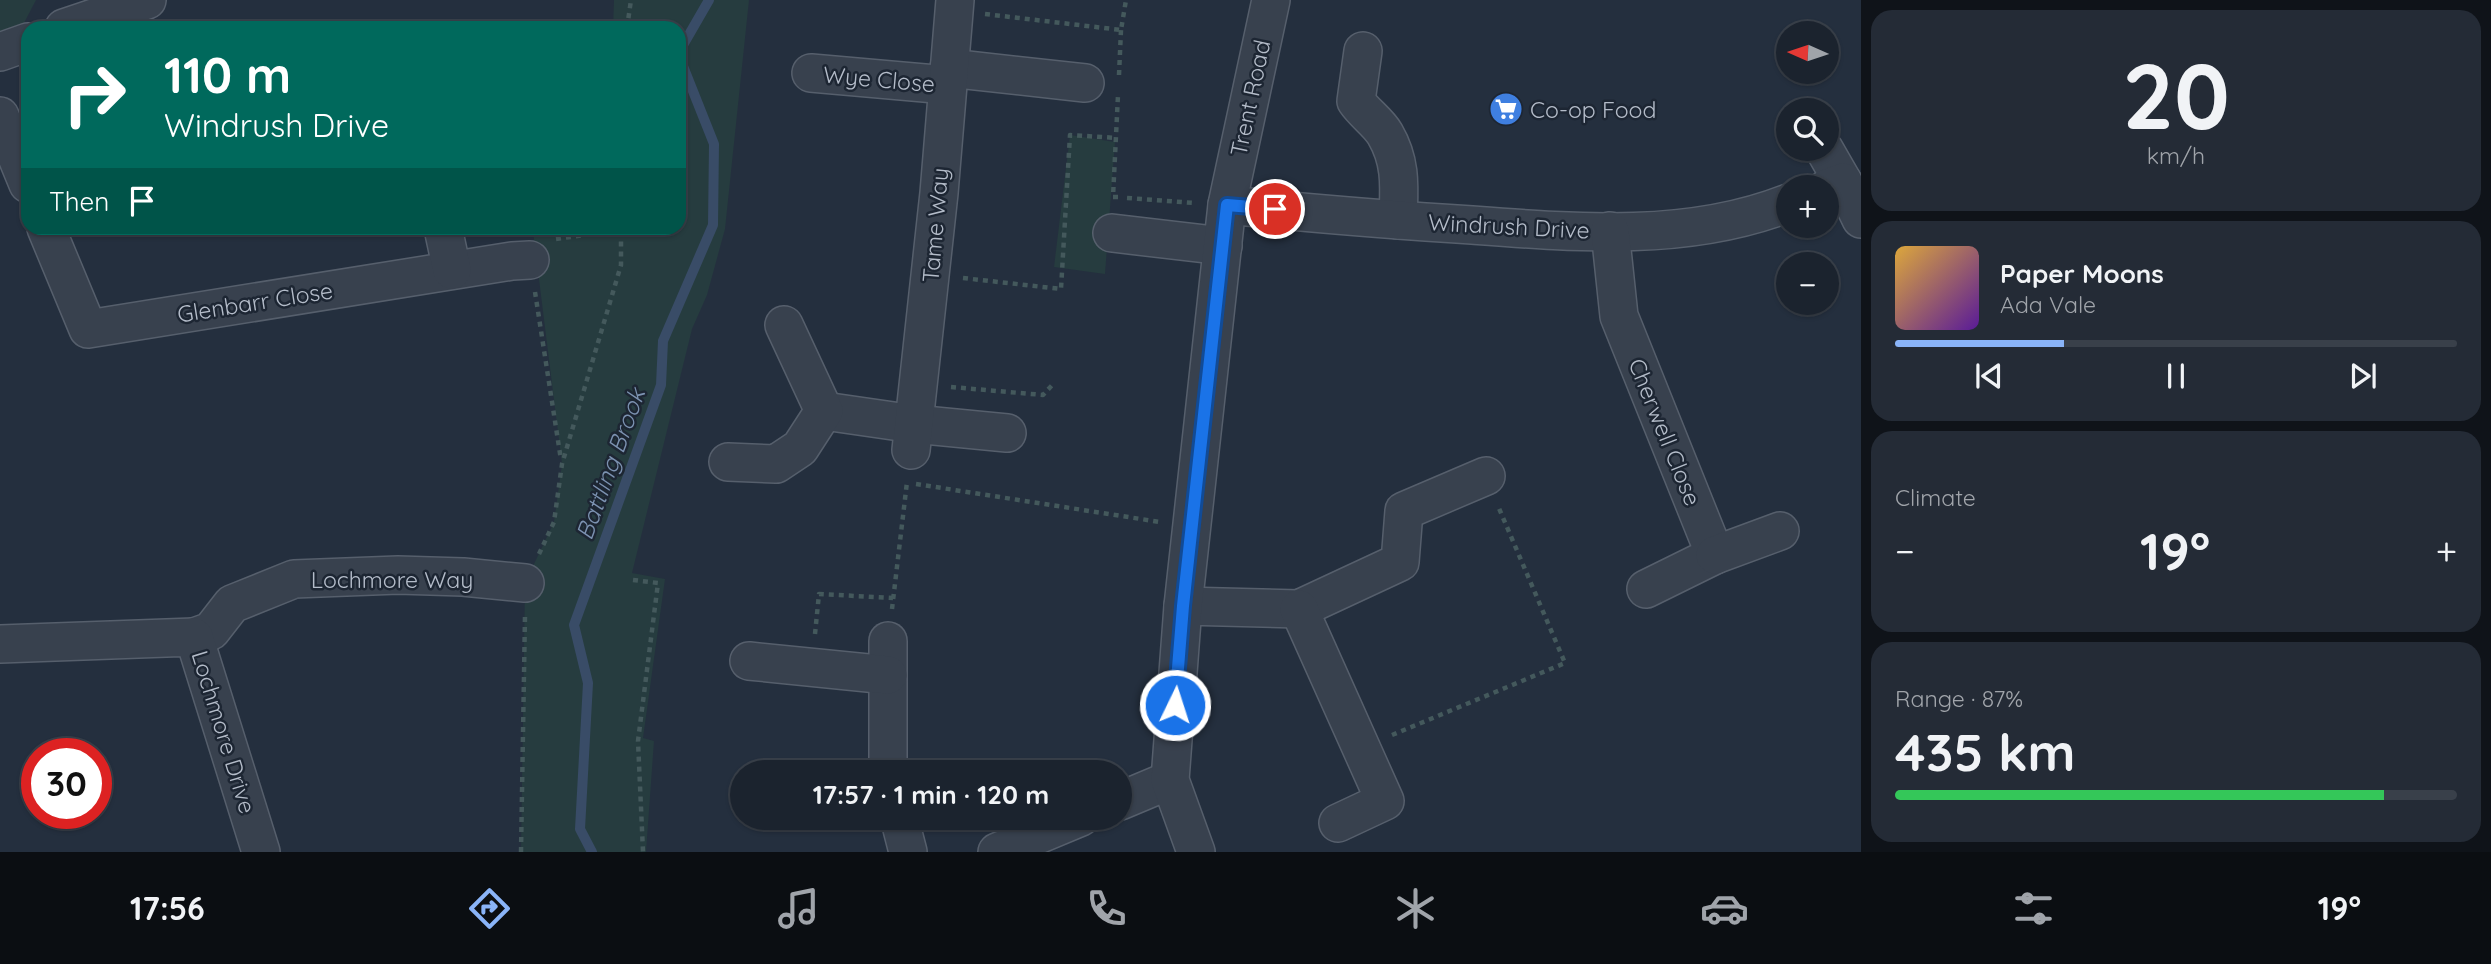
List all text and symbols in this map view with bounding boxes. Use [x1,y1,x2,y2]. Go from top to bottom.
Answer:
north arrow [1776,21,1839,84]
map controls [1776,21,1839,315]
street label: Trent Road [1224,37,1276,159]
text: 20 [2122,38,2230,152]
text: 110 m [164,44,291,105]
icon: right [49,49,140,140]
street label: Wye Close [822,60,936,98]
supermarket icon: Co-op Food [1487,90,1525,128]
place label: Co-op Food [1530,95,1656,124]
button: search [1776,98,1839,161]
text: Windrush Drive [164,105,389,145]
text: km/h [2147,141,2205,170]
street label: Tame Way [916,167,954,283]
button: + [1776,175,1839,238]
pin [1245,179,1305,239]
icon: arrive [123,182,161,220]
text: Then [49,185,109,218]
icon: arrive [1256,190,1294,228]
street label: Windrush Drive [1427,207,1591,245]
button: − [1776,252,1839,315]
text: Paper Moons [2000,257,2164,290]
street label: Glenbarr Close [175,275,335,329]
text: Ada Vale [2000,290,2096,319]
street label: Cherwell Close [1622,354,1708,510]
icon: previous [1970,357,2008,395]
icon: pause [2157,357,2195,395]
icon: next [2344,357,2382,395]
water label: Battling Brook [569,382,652,544]
text: Climate [1895,483,1976,512]
text: 19° [2140,518,2210,583]
text: − [1895,527,1915,575]
text: + [2436,527,2457,575]
street label: Lochmore Way [311,565,473,594]
street label: Lochmore Drive [185,647,263,817]
position arrow [1138,668,1212,742]
text: Range · 87% [1895,684,2023,713]
text: 435 km [1895,719,2076,784]
speed limit sign: 30 [21,738,112,829]
text: 17:57 · 1 min · 120 m [813,778,1049,811]
icon: directions [465,884,514,933]
icon: music [774,884,823,933]
icon: phone [1082,884,1131,933]
icon: climate [1391,884,1440,933]
icon: car [1700,884,1749,933]
icon: filters [2009,884,2058,933]
text: 17:56 [130,888,205,928]
text: 19° [2318,888,2361,928]

